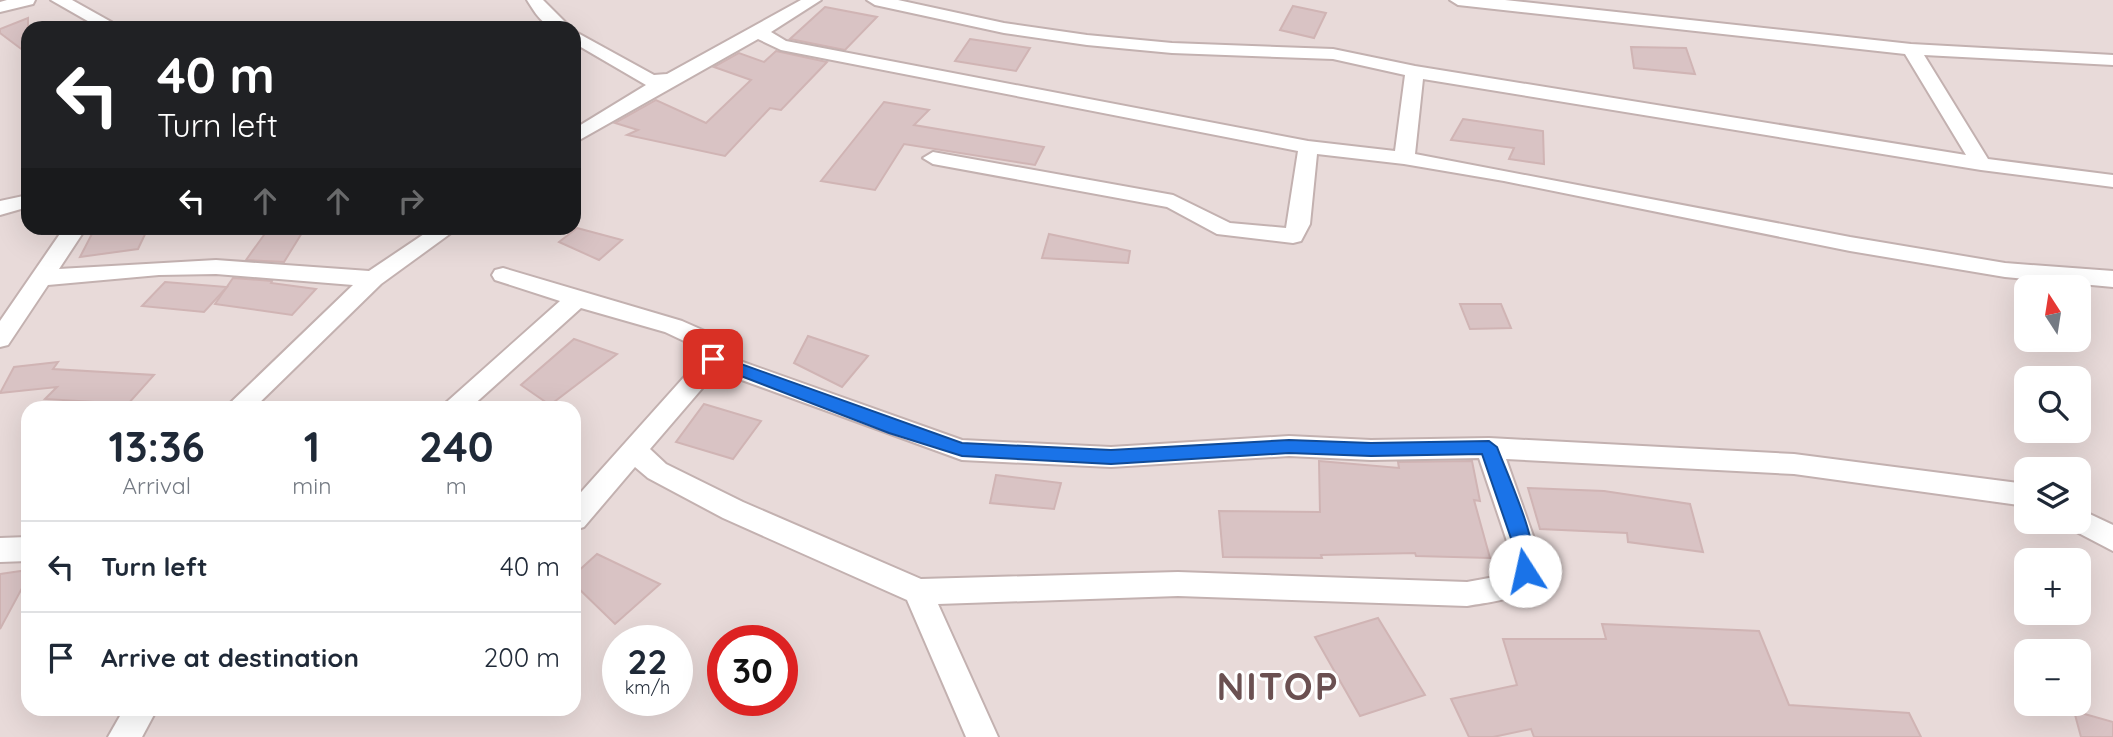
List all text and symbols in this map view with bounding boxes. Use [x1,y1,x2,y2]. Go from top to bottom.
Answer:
text: 40 m [157,44,275,105]
icon: left [42,49,133,140]
text: Turn left [157,105,278,145]
icon: left [173,182,211,220]
icon: ahead [246,182,284,220]
icon: ahead [319,182,357,220]
icon: right [392,182,430,220]
north arrow [2014,275,2091,352]
map controls [2014,275,2091,716]
pin [683,329,743,389]
icon: arrive [694,340,732,378]
button: search [2014,366,2091,443]
text: 13:36 [109,420,205,473]
text: 1 [304,420,320,473]
text: 240 [419,420,493,473]
button: layers [2014,457,2091,534]
text: Arrival [122,471,191,500]
text: min [292,471,331,500]
text: m [446,471,467,500]
position arrow [1488,534,1562,608]
icon: left [42,548,80,586]
button: + [2014,548,2091,625]
text: Turn left [101,550,208,583]
text: 40 m [500,550,560,583]
speed limit sign: 30 [707,625,798,716]
icon: arrive [42,639,80,677]
text: 22 [628,639,667,683]
button: − [2014,639,2091,716]
text: Arrive at destination [101,641,359,674]
text: 200 m [484,641,560,674]
district label: NITOP [1216,662,1340,710]
text: km/h [625,676,670,699]

